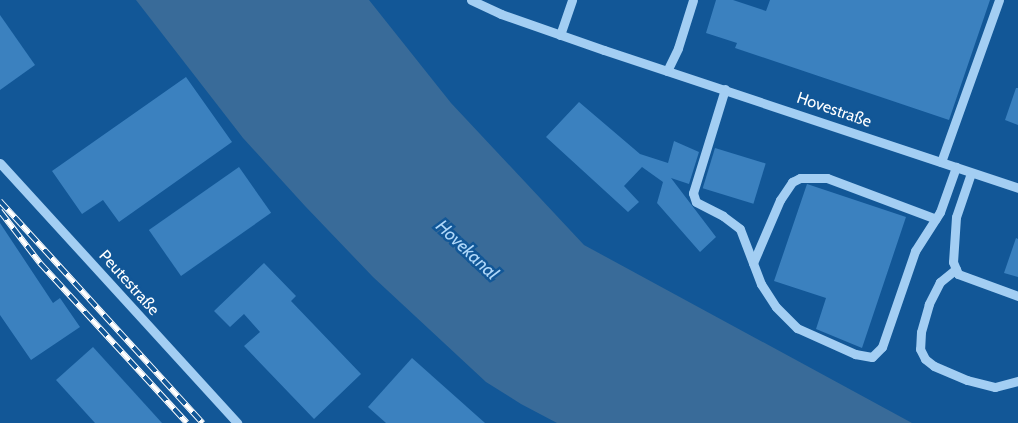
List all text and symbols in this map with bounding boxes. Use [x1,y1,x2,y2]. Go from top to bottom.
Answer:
street label: Hovestraße [794,88,874,132]
water label: Hovekanal [431,216,503,284]
street label: Peutestraße [95,246,163,320]

